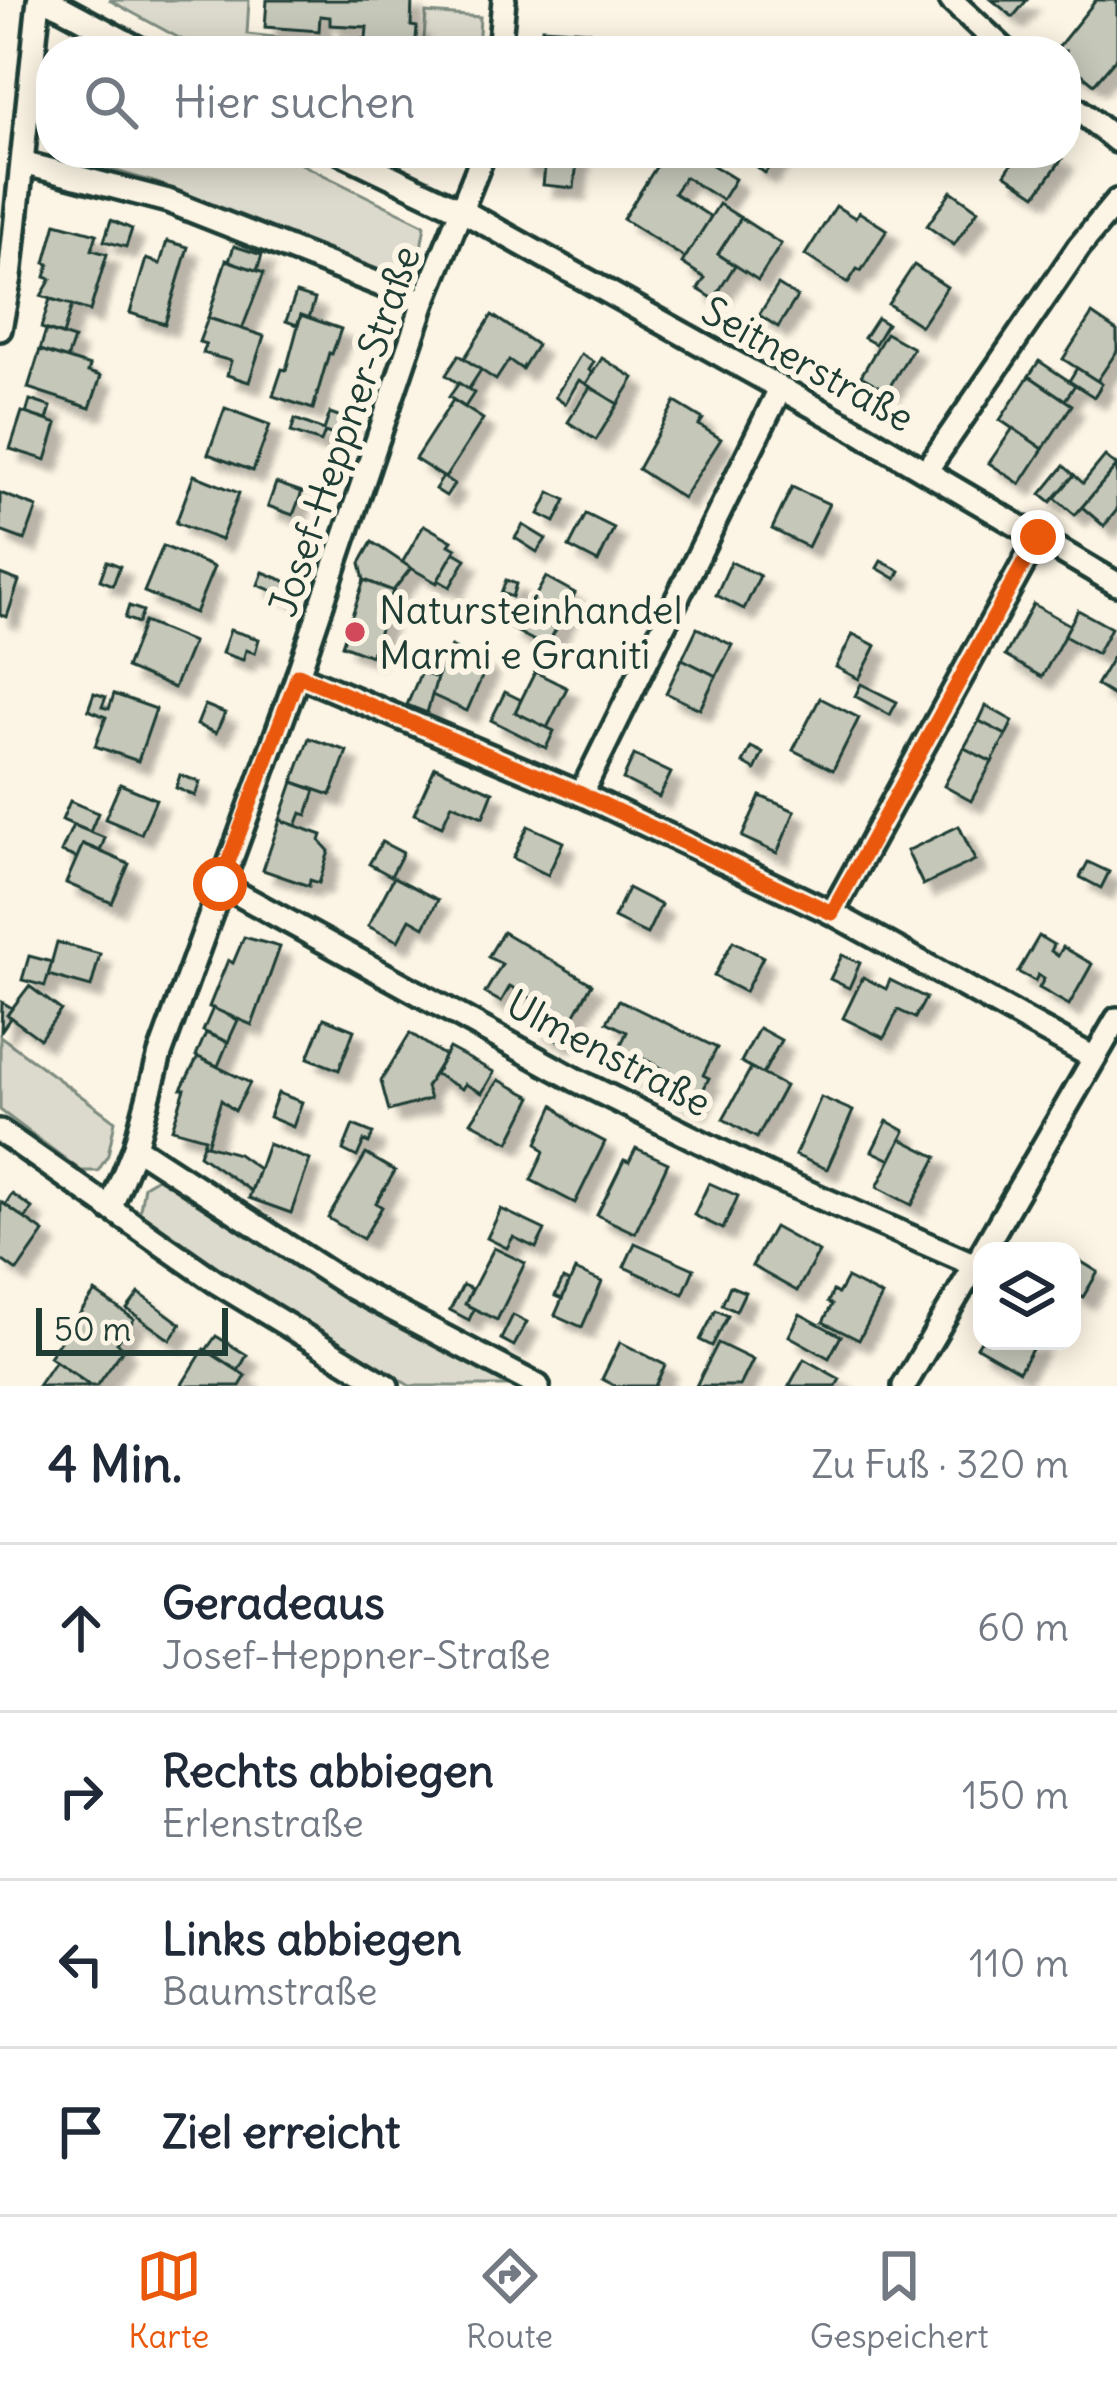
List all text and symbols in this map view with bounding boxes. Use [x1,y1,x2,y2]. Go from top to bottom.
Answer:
search box [36,36,1081,168]
icon: search [78,69,144,135]
text: Hier suchen [174,74,415,130]
street label: Josef-Heppner-Straße [258,239,431,623]
street label: Seitnerstraße [693,286,922,443]
route end [1011,510,1065,564]
place label: Natursteinhandel Marmi e Graniti [379,586,682,680]
marker: Natursteinhandel Marmi e Graniti [342,619,368,645]
route start [193,857,247,911]
street label: Ulmenstraße [498,979,719,1128]
map controls [973,1242,1081,1350]
button: layers [973,1242,1081,1350]
scale bar [36,1302,228,1355]
text: 50 m [54,1308,131,1350]
text: 4 Min. [48,1432,182,1496]
text: Zu Fuß · 320 m [811,1440,1069,1489]
text: Geradeaus [162,1575,385,1631]
icon: ahead [48,1595,114,1661]
text: 60 m [977,1603,1069,1652]
text: Josef-Heppner-Straße [162,1631,551,1680]
text: Rechts abbiegen [162,1743,494,1799]
icon: right [48,1763,114,1829]
text: 150 m [962,1771,1069,1820]
text: Erlenstraße [162,1799,364,1848]
text: Links abbiegen [162,1911,462,1967]
icon: left [48,1931,114,1997]
text: 110 m [969,1939,1069,1988]
text: Baumstraße [162,1967,377,2016]
icon: arrive [48,2099,114,2165]
text: Ziel erreicht [162,2104,400,2160]
tab: Karte [128,2243,209,2357]
tab: Route [466,2243,553,2357]
tab: Gespeichert [810,2243,989,2357]

